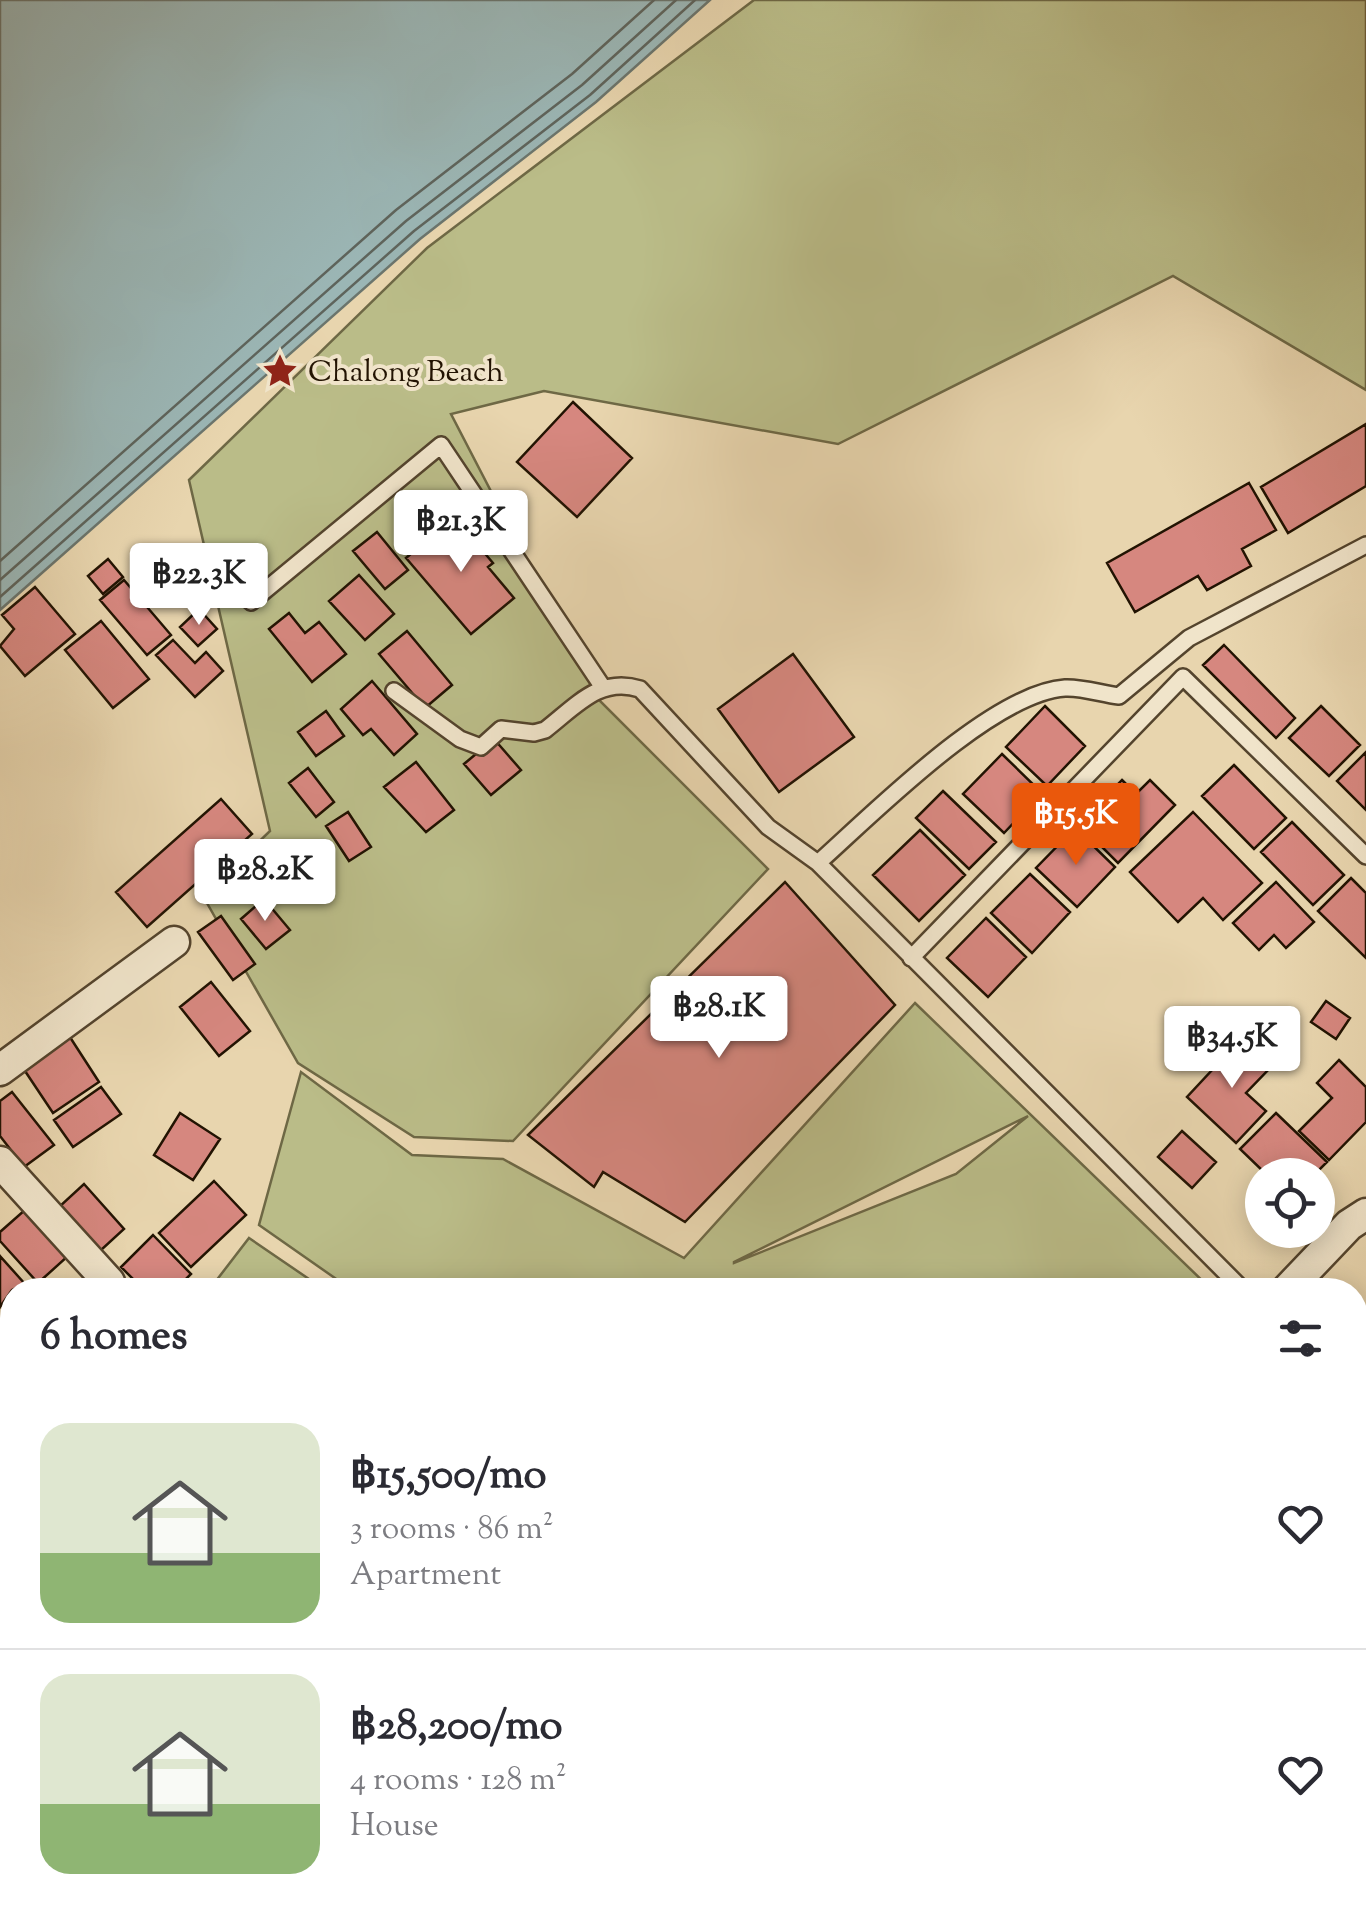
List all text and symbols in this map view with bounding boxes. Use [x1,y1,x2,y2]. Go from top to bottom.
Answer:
place icon: Chalong Beach [261,352,299,390]
place label: Chalong Beach [308,352,504,395]
pin: ฿21.3K [380,490,542,575]
text: ฿21.3K [416,499,506,545]
pin: ฿22.3K [118,543,280,628]
text: ฿22.3K [152,552,246,598]
pin: ฿15.5K [995,783,1157,868]
text: ฿15.5K [1034,792,1118,838]
pin: ฿28.2K [184,839,346,924]
text: ฿28.2K [216,848,314,894]
pin: ฿28.1K [638,976,800,1061]
text: ฿28.1K [672,985,766,1031]
pin: ฿34.5K [1151,1006,1313,1091]
text: ฿34.5K [1186,1015,1278,1061]
map controls [1245,1158,1335,1248]
button: locate [1245,1158,1335,1248]
text: 6 homes [40,1308,187,1368]
icon: filters [1273,1311,1328,1366]
text: ฿15,500/mo [350,1447,547,1507]
icon: home [120,1463,240,1583]
icon: heart [1273,1496,1328,1551]
text: 3 rooms · 86 m² [350,1507,553,1553]
text: Apartment [350,1553,501,1599]
text: ฿28,200/mo [350,1698,563,1758]
icon: home [120,1714,240,1834]
icon: heart [1273,1747,1328,1802]
text: 4 rooms · 128 m² [350,1758,567,1804]
text: House [350,1804,439,1850]

